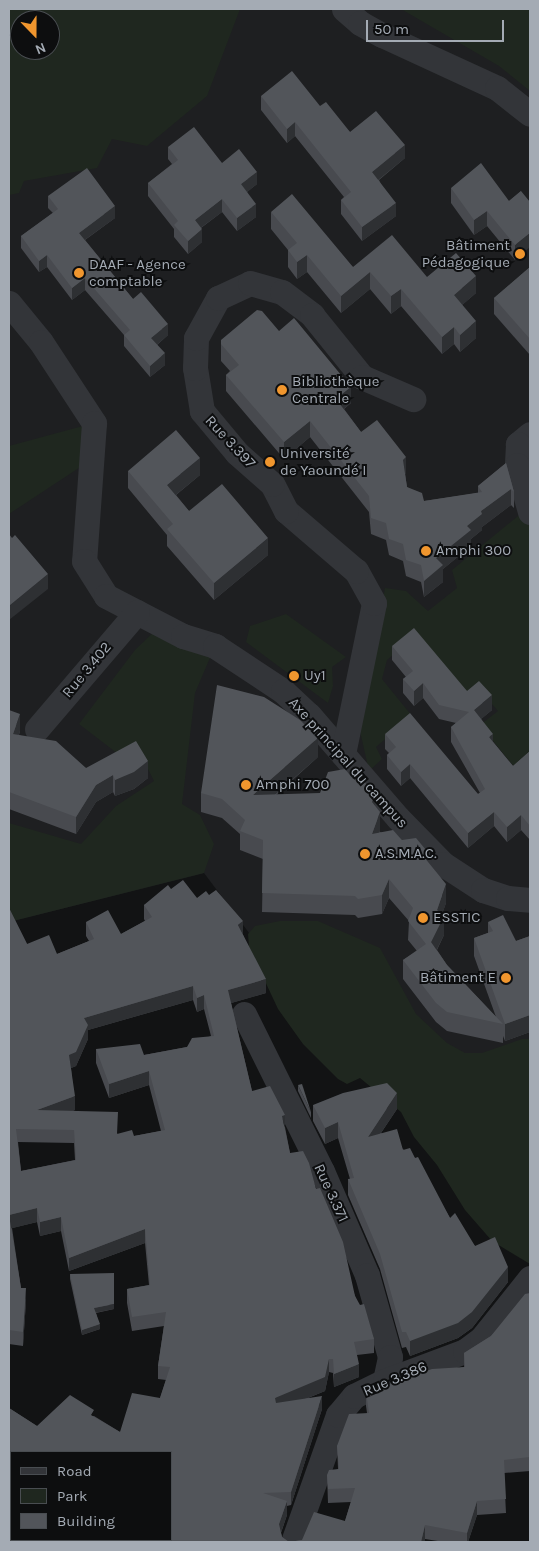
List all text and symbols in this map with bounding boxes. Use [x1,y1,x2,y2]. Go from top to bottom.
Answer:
north arrow [10,10,60,60]
scale bar [369,10,506,42]
text: 50 m [374,20,409,38]
text: N [33,39,48,58]
place label: Bâtiment Pédagogique [422,236,510,271]
marker: Bâtiment Pédagogique [514,248,526,260]
place label: DAAF - Agence comptable [89,255,186,290]
marker: DAAF - Agence comptable [73,267,85,279]
place label: Bibliothèque Centrale [292,372,379,407]
marker: Bibliothèque Centrale [276,384,288,396]
street label: Rue 3.397 [201,412,259,472]
place label: Université de Yaoundé I [280,444,366,479]
marker: Université de Yaoundé I [264,456,276,468]
place label: Amphi 300 [436,542,511,560]
marker: Amphi 300 [420,545,432,557]
street label: Rue 3.402 [59,639,115,701]
place label: Uy1 [304,667,326,685]
marker: Uy1 [288,670,300,682]
street label: Axe principal du campus [285,694,411,832]
place label: Amphi 700 [256,776,329,794]
marker: Amphi 700 [240,779,252,791]
place label: A.S.M.A.C. [375,845,437,863]
marker: A.S.M.A.C. [359,848,371,860]
place label: ESSTIC [433,909,480,927]
marker: ESSTIC [417,912,429,924]
place label: Bâtiment E [420,969,496,987]
marker: Bâtiment E [500,972,512,984]
street label: Rue 3.371 [310,1161,352,1225]
street label: Rue 3.386 [360,1357,430,1401]
legend [10,1451,172,1541]
text: Road [57,1462,92,1480]
text: Park [57,1487,87,1505]
text: Building [57,1512,115,1530]

